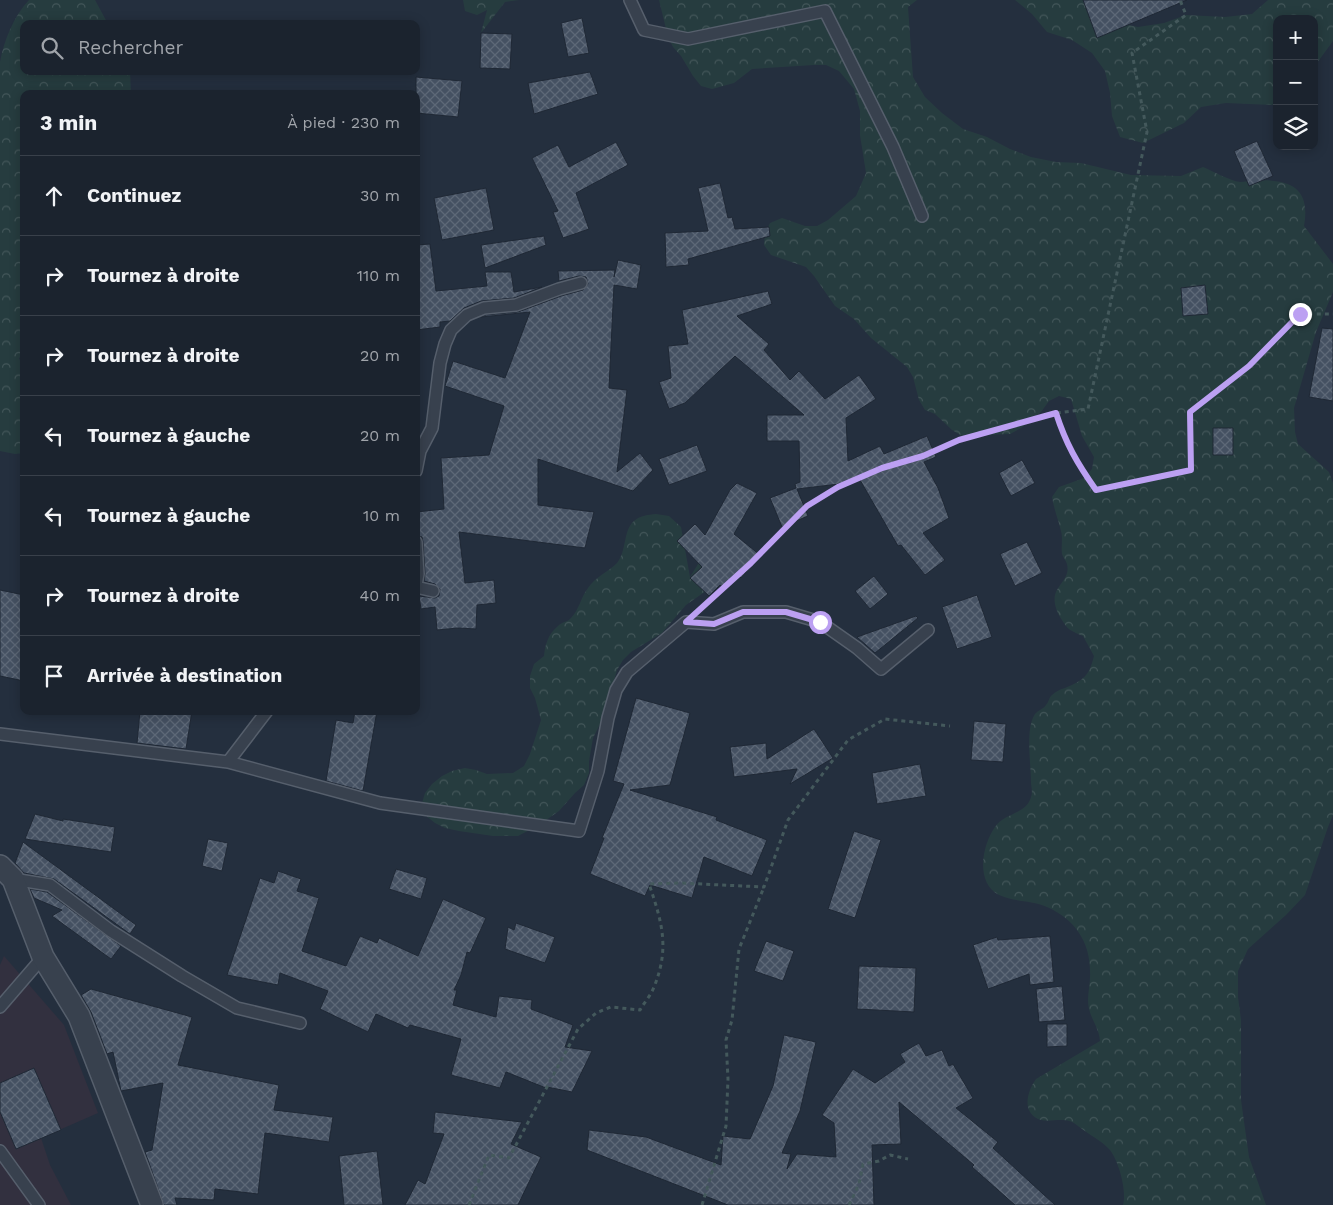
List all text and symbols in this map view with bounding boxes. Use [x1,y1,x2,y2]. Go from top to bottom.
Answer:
map controls [1273,15,1318,150]
button: + [1273,15,1318,60]
search box [20,20,420,75]
icon: search [38,34,66,62]
text: Rechercher [78,36,183,59]
button: − [1273,60,1318,105]
button: layers [1273,105,1318,150]
text: 3 min [40,110,97,135]
text: À pied · 230 m [287,113,400,132]
icon: ahead [40,182,68,210]
text: Continuez [87,184,181,207]
text: 30 m [360,186,400,205]
icon: right [40,262,68,290]
text: Tournez à droite [87,264,239,287]
text: 110 m [357,266,400,285]
route end [1289,303,1312,326]
icon: right [40,342,68,370]
text: Tournez à droite [87,344,239,367]
text: 20 m [360,346,400,365]
icon: left [40,422,68,450]
text: Tournez à gauche [87,424,250,447]
text: 20 m [360,426,400,445]
icon: left [40,502,68,530]
text: Tournez à gauche [87,504,250,527]
text: 10 m [363,506,400,525]
icon: right [40,582,68,610]
text: Tournez à droite [87,584,239,607]
text: 40 m [360,586,400,605]
route start [809,611,832,634]
icon: arrive [40,662,68,690]
text: Arrivée à destination [87,664,282,687]

